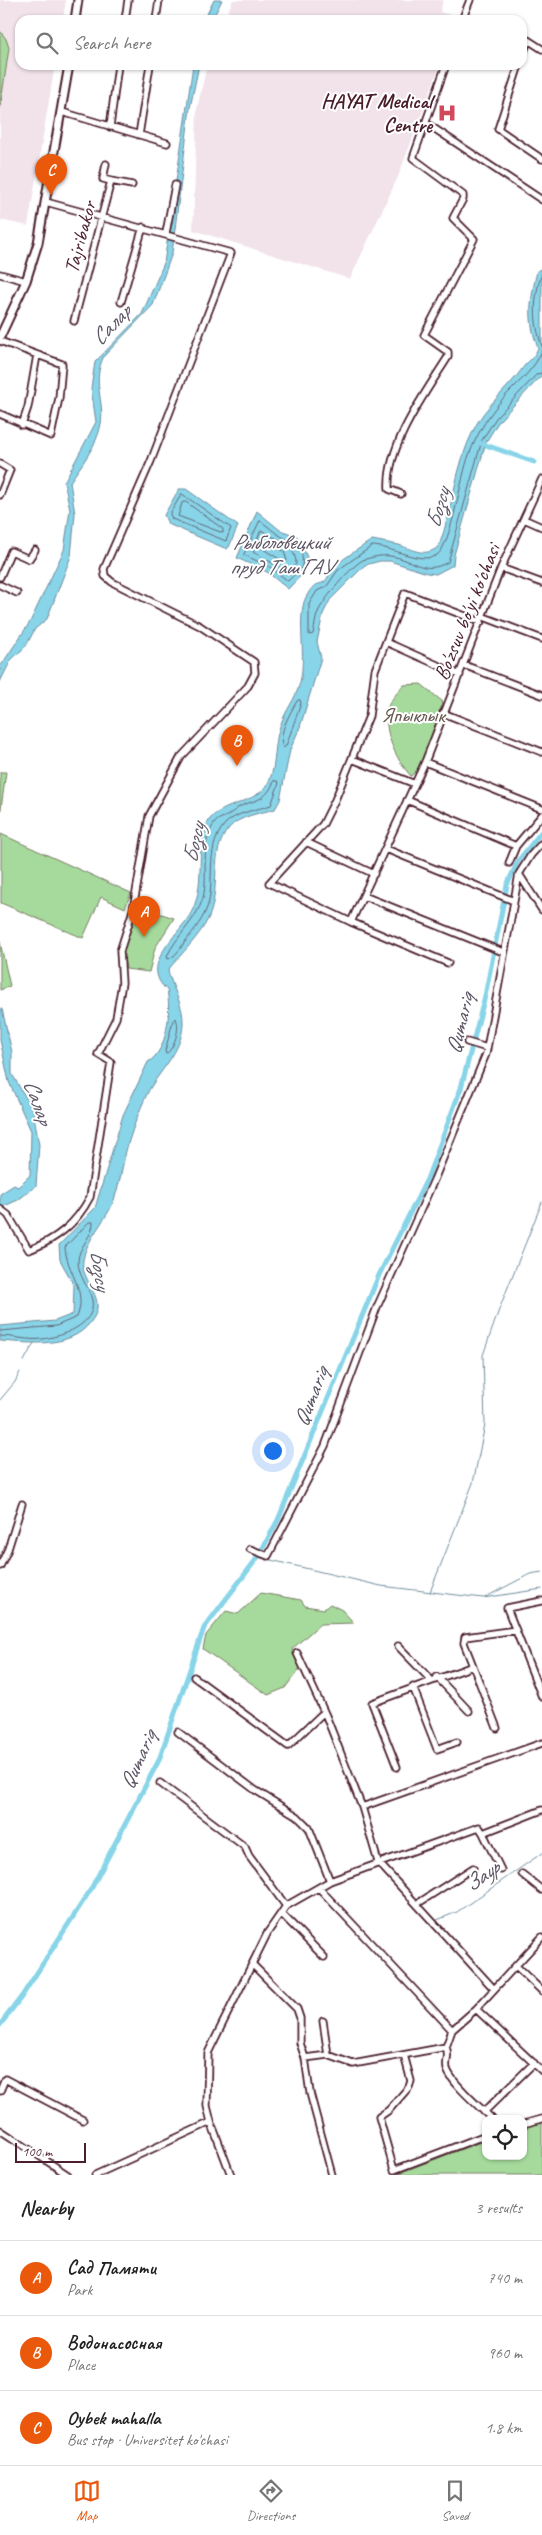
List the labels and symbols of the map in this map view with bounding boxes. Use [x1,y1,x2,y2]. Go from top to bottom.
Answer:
place label: HAYAT Medical Centre [321,88,436,138]
hospital icon: HAYAT Medical Centre [436,102,458,124]
pin: C [35,154,67,195]
street label: Tajribakor [58,197,102,276]
water label: Салар [85,296,140,351]
water label: Бозсу [419,482,458,531]
water label: Рыболовецкий пруд ТашГАУ [229,528,339,581]
street label: Bo'zsuv bo'yi ko'chasi [428,537,507,684]
park label: Япыклык [381,702,447,728]
pin: B [221,725,253,766]
water label: Бозсу [176,817,213,865]
pin: A [128,896,160,937]
water label: Qumariq [439,988,482,1057]
water label: Салар [17,1076,60,1132]
water label: Бозсу [83,1248,118,1295]
water label: Qumariq [287,1360,337,1430]
your location [260,1438,286,1464]
water label: Qumariq [113,1723,165,1793]
water label: Заур [459,1852,507,1898]
scale bar [15,2140,86,2163]

